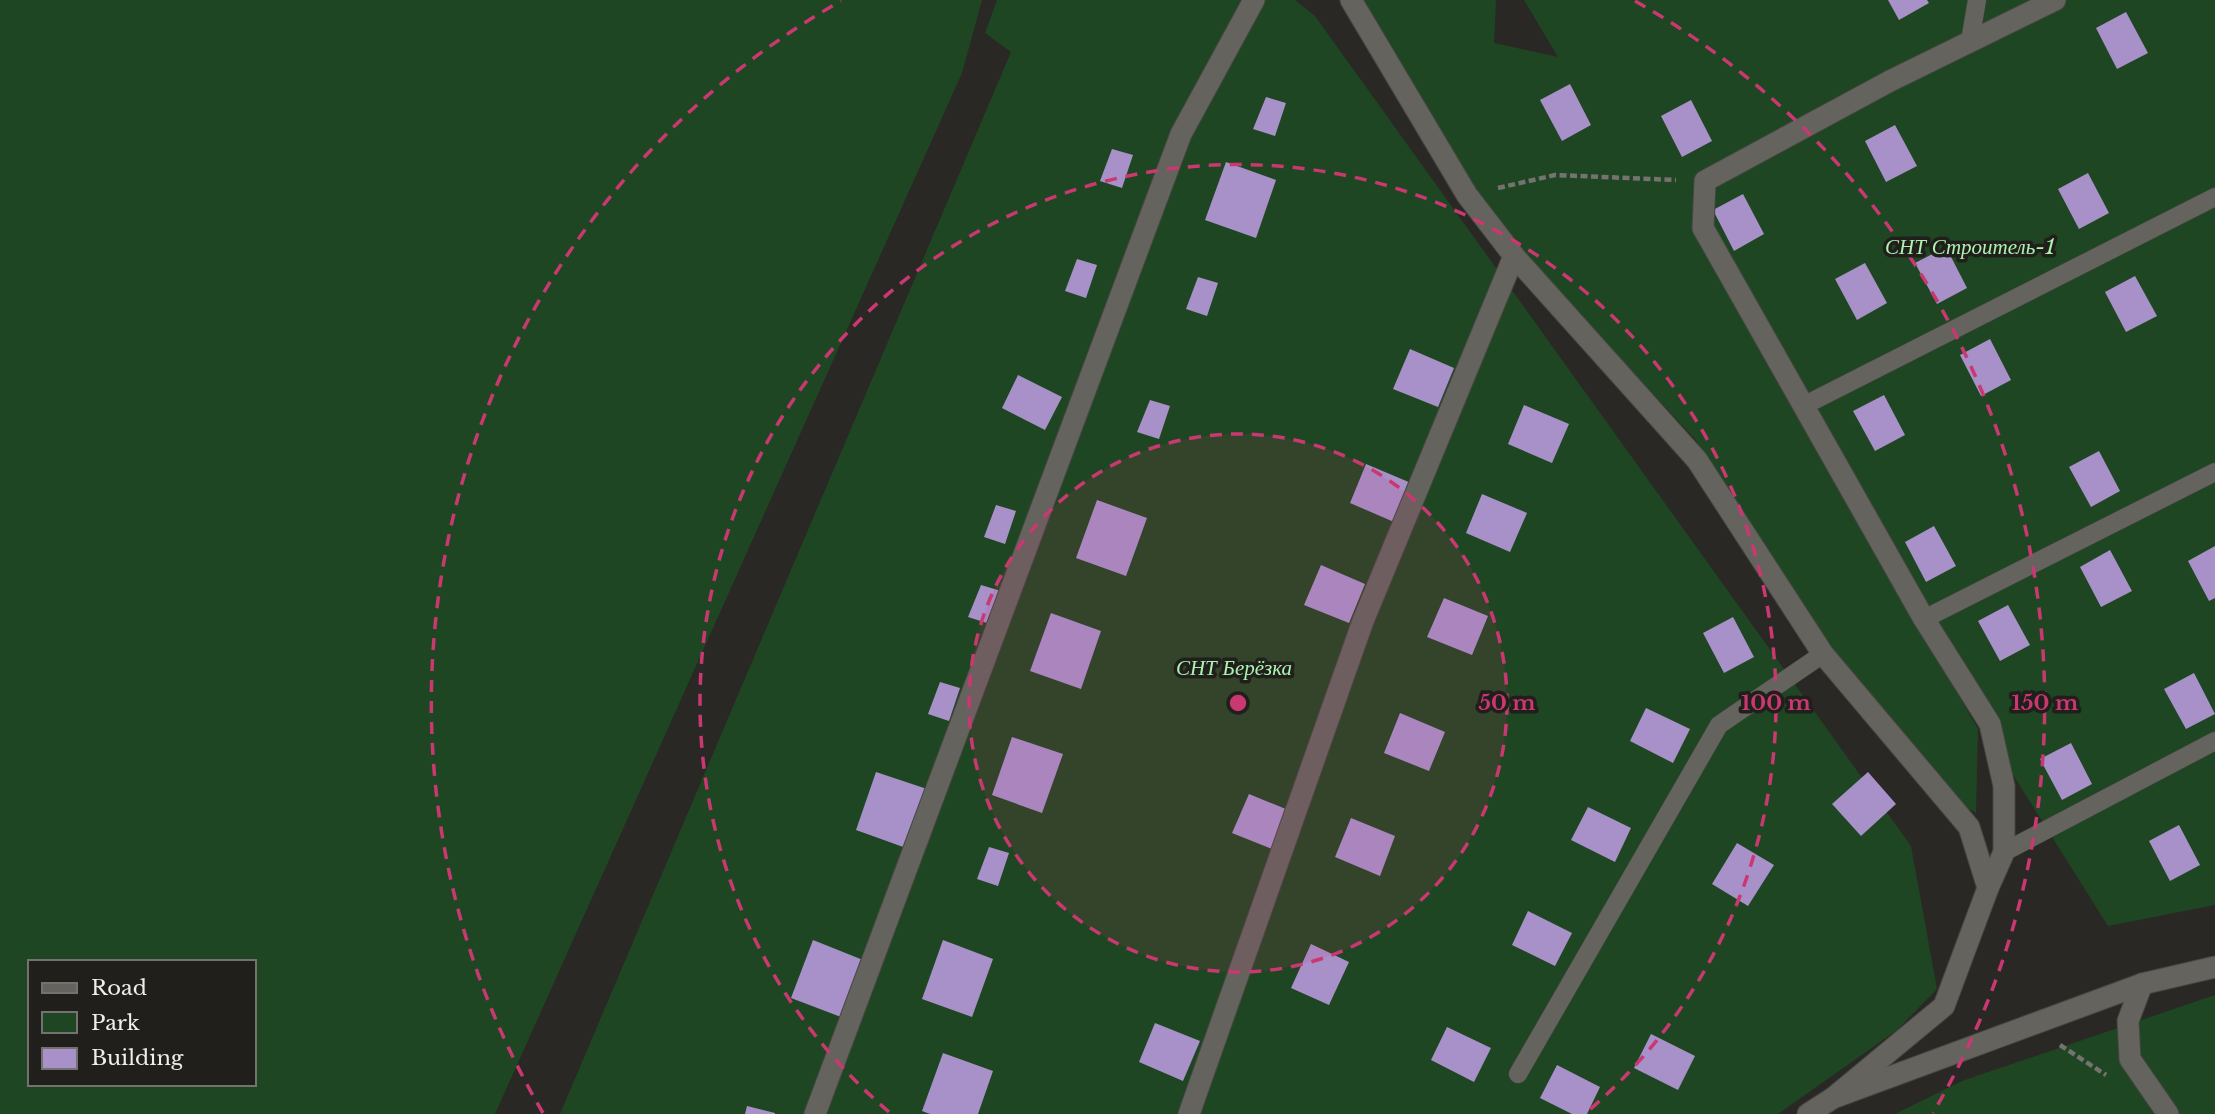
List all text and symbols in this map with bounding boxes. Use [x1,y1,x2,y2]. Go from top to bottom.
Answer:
park label: СНТ Строитель-1 [1885,234,2055,260]
park label: СНТ Берёзка [1176,655,1292,681]
text: 50 m [1478,690,1536,716]
text: 100 m [1741,690,1811,716]
text: 150 m [2012,690,2078,716]
centre of rings [1226,691,1250,715]
legend [28,960,256,1086]
text: Road [91,975,147,1001]
text: Park [91,1010,140,1036]
text: Building [91,1045,184,1071]

